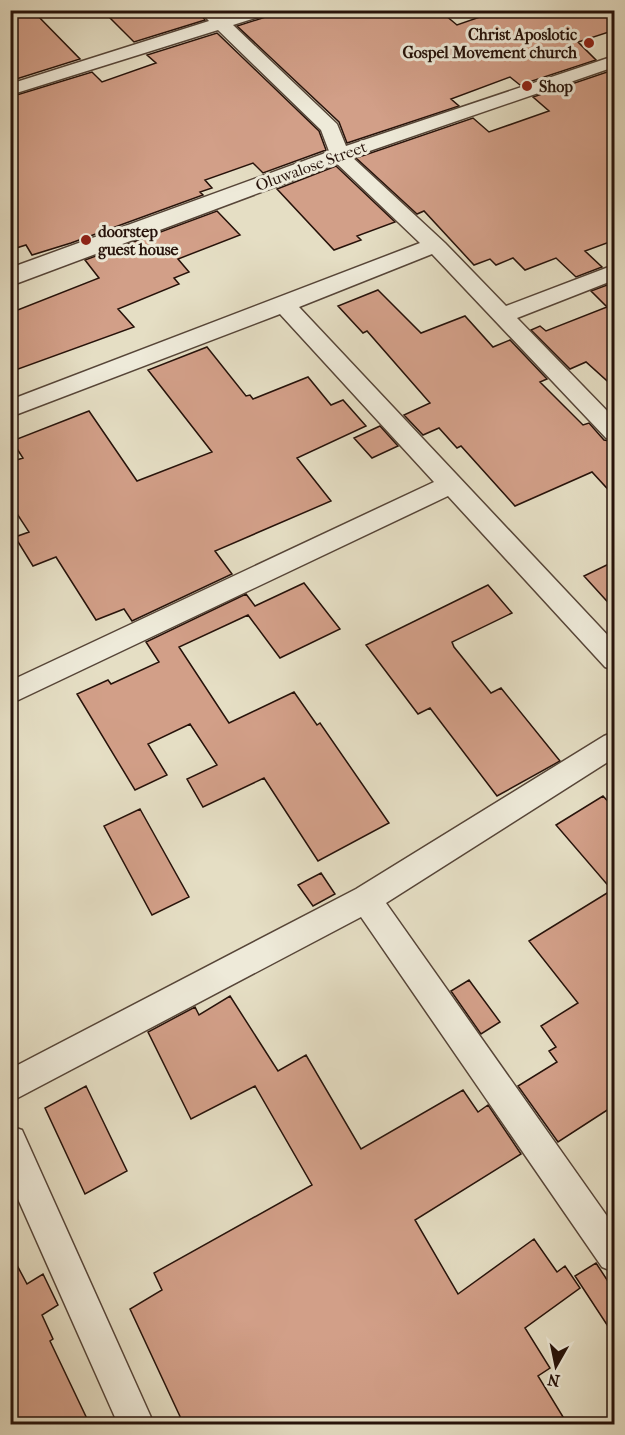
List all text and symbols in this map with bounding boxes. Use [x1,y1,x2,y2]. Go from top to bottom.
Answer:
place label: Christ Aposlotic Gospel Movement church [402,25,578,63]
marker: Christ Aposlotic Gospel Movement church [582,36,596,50]
place label: Shop [539,77,573,97]
marker: Shop [520,79,534,93]
street label: Oluwalose Street [253,137,369,195]
place label: doorstep guest house [98,222,179,260]
marker: doorstep guest house [79,233,93,247]
north arrow [526,1336,586,1396]
text: N [545,1370,561,1391]

